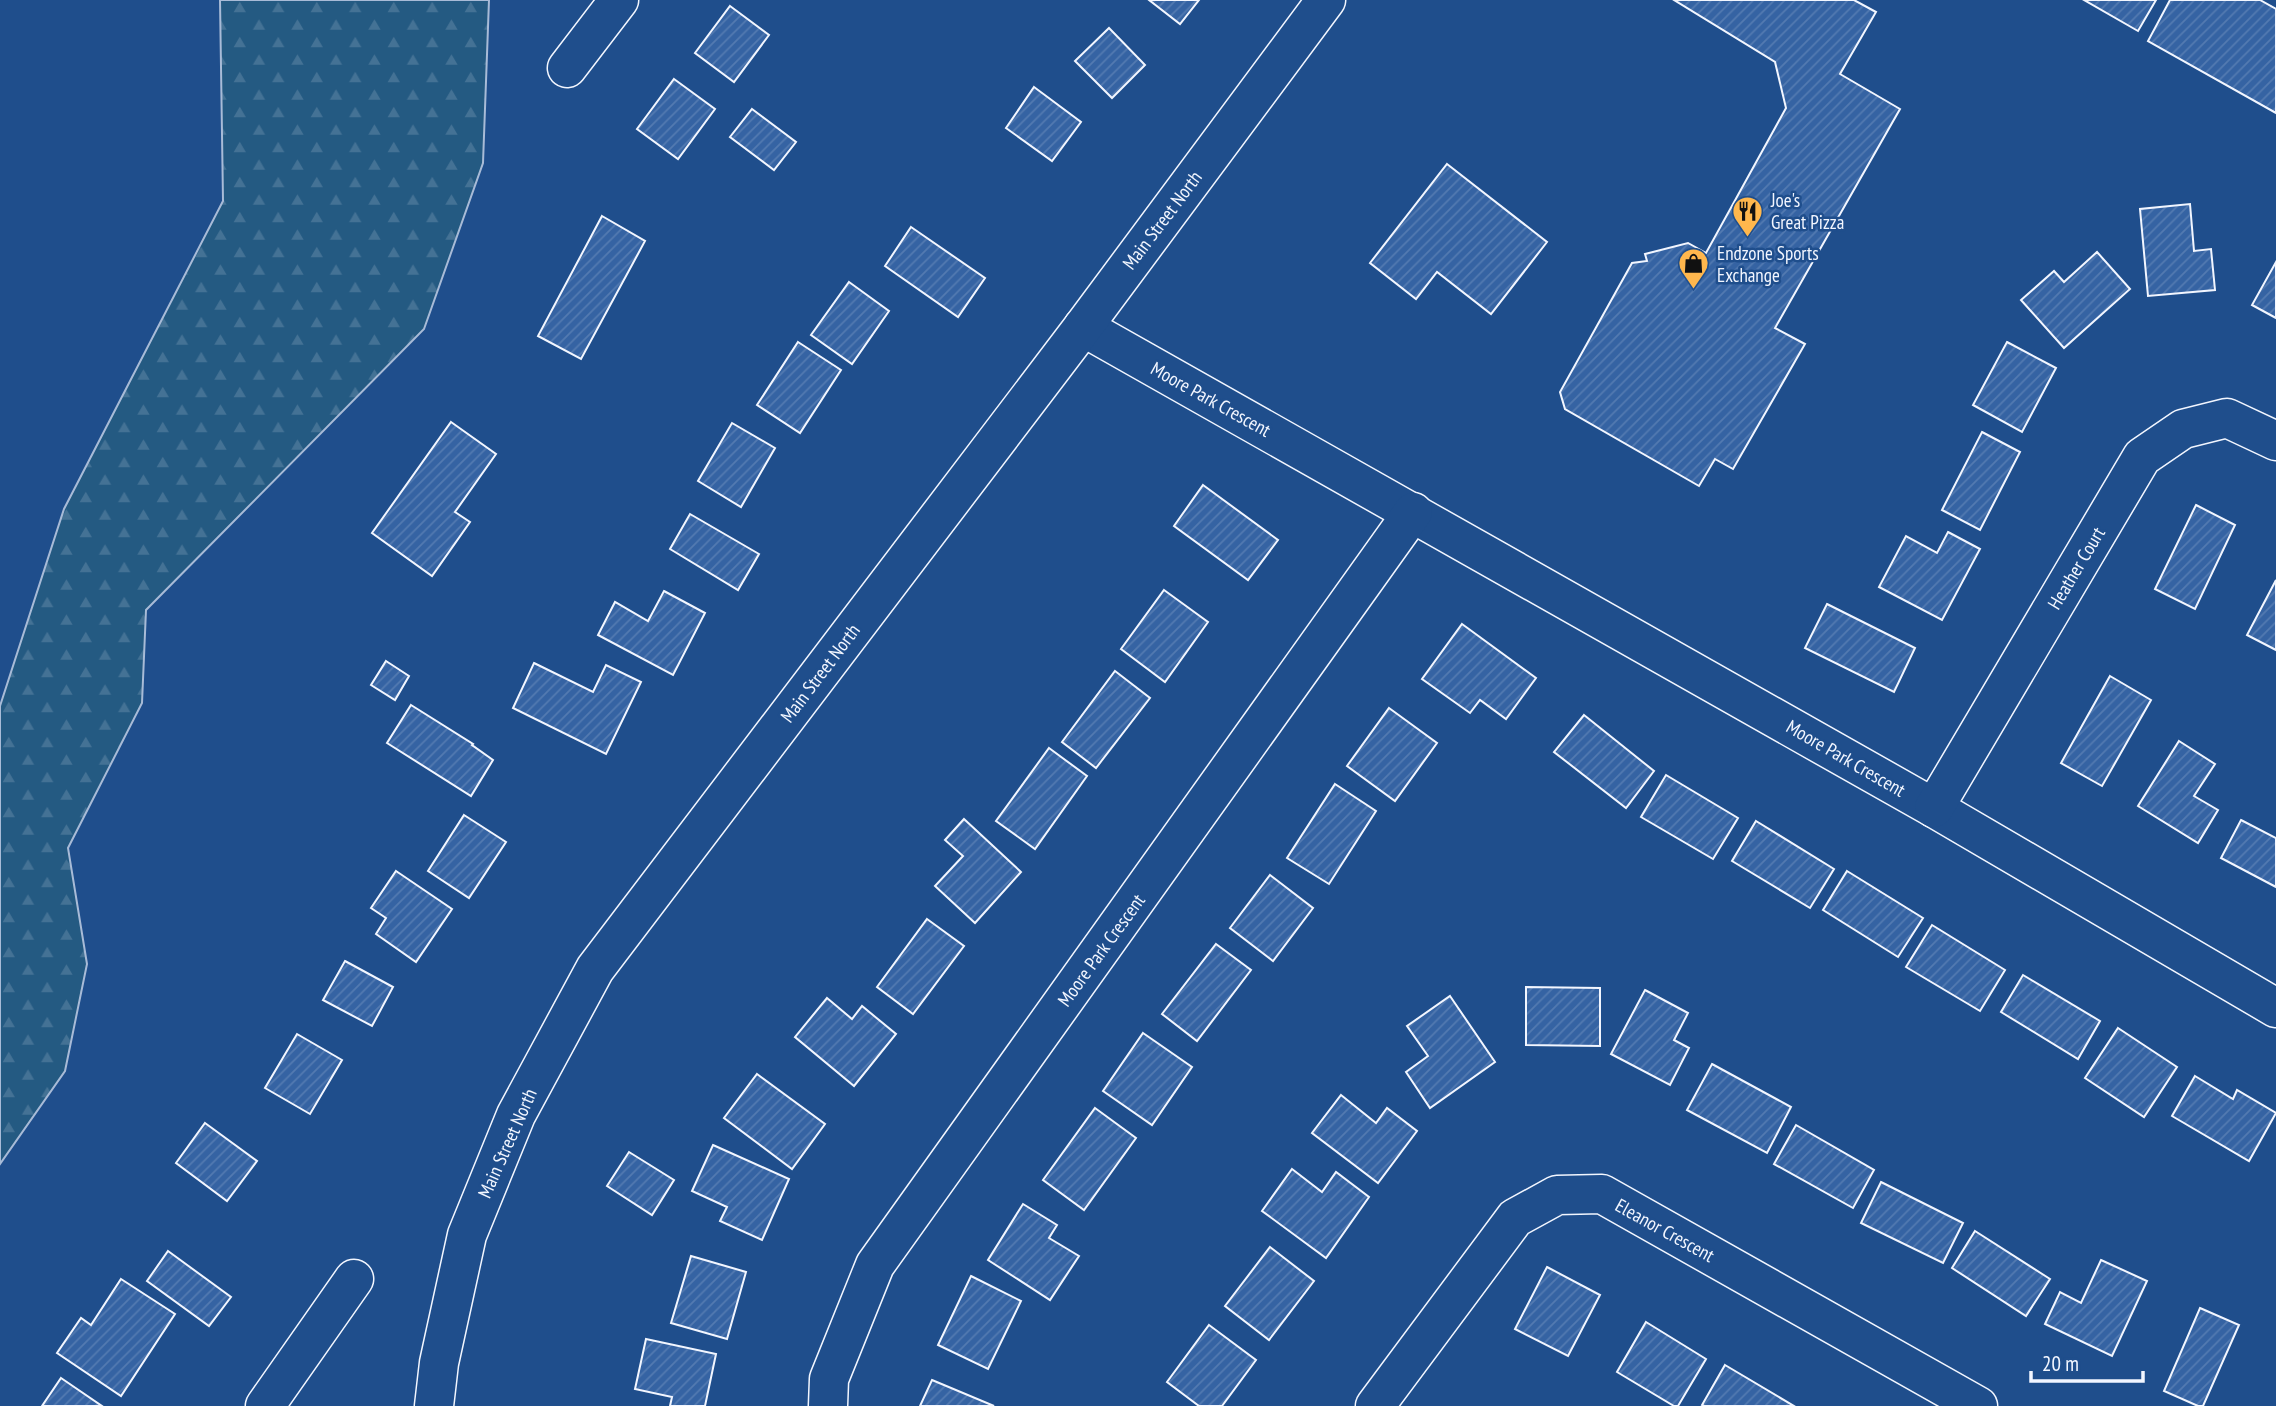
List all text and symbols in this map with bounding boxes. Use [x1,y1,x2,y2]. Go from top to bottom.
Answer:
street label: Main Street North [1117,166,1207,274]
place label: Joe's Great Pizza [1770,188,1844,234]
restaurant icon: Joe's Great Pizza [1731,194,1765,238]
place label: Endzone Sports Exchange [1717,241,1819,287]
shop icon: Endzone Sports Exchange [1677,247,1711,291]
street label: Moore Park Crescent [1147,356,1276,442]
street label: Heather Court [2042,522,2110,614]
street label: Main Street North [775,619,865,727]
street label: Moore Park Crescent [1782,714,1910,802]
street label: Moore Park Crescent [1052,888,1150,1011]
street label: Main Street North [472,1085,542,1201]
street label: Eleanor Crescent [1611,1193,1719,1267]
scale bar [2031,1340,2143,1384]
text: 20 m [2042,1350,2079,1377]

